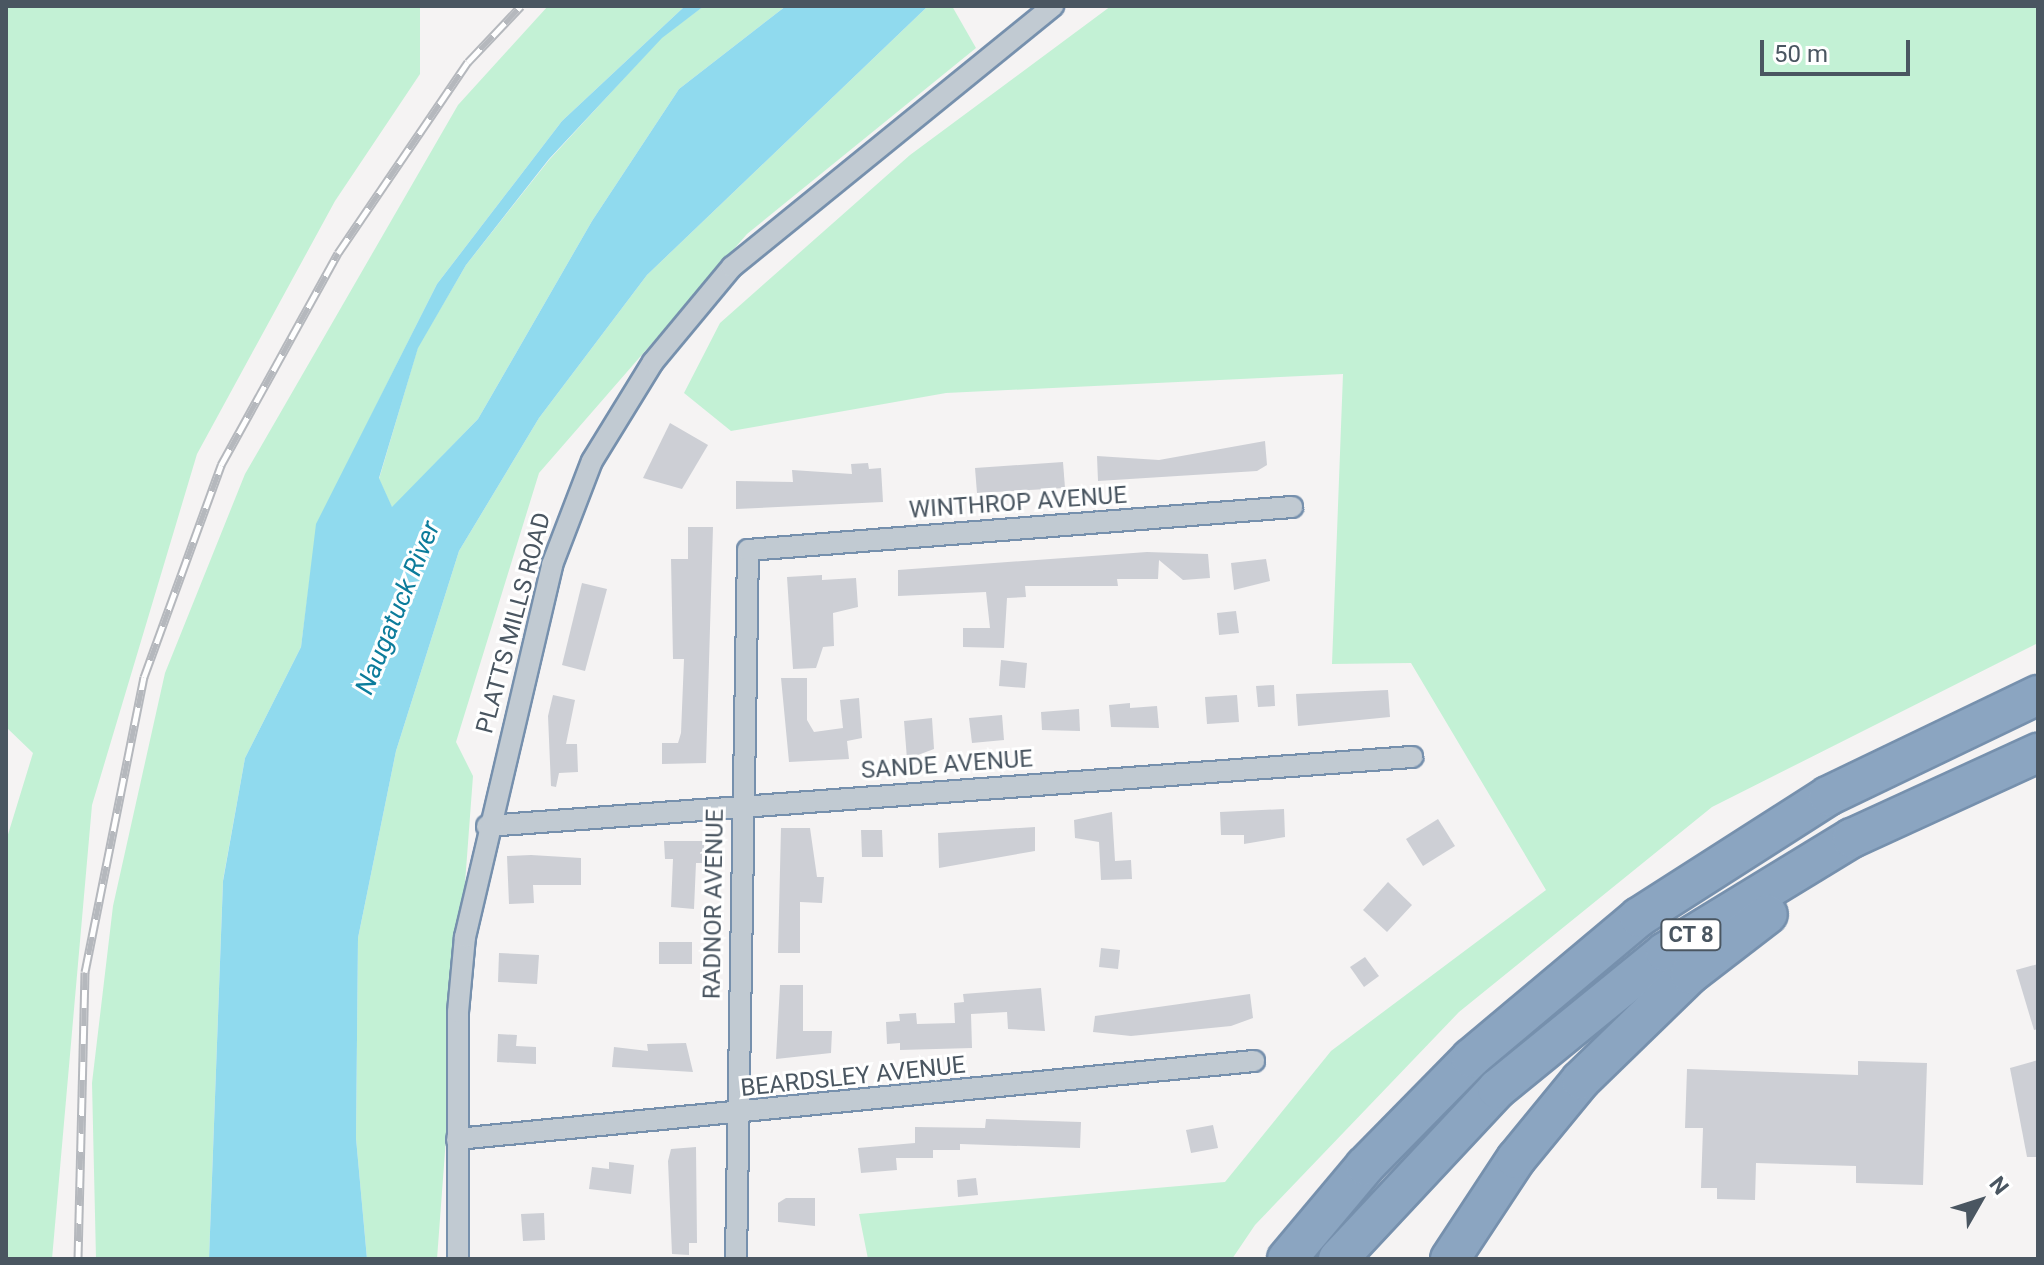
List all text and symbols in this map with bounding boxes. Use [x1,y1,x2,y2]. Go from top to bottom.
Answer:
scale bar [1764,24,1914,74]
text: 50 m [1774,40,1828,68]
street label: WINTHROP AVENUE [908,481,1128,525]
street label: PLATTS MILLS ROAD [471,510,557,736]
water label: Naugatuck River [349,517,447,699]
street label: SANDE AVENUE [860,745,1034,785]
street label: RADNOR AVENUE [698,809,730,999]
road number: CT 8 [1659,917,1723,953]
street label: BEARDSLEY AVENUE [739,1051,967,1103]
north arrow [1940,1161,2020,1241]
text: N [1984,1172,2014,1199]

